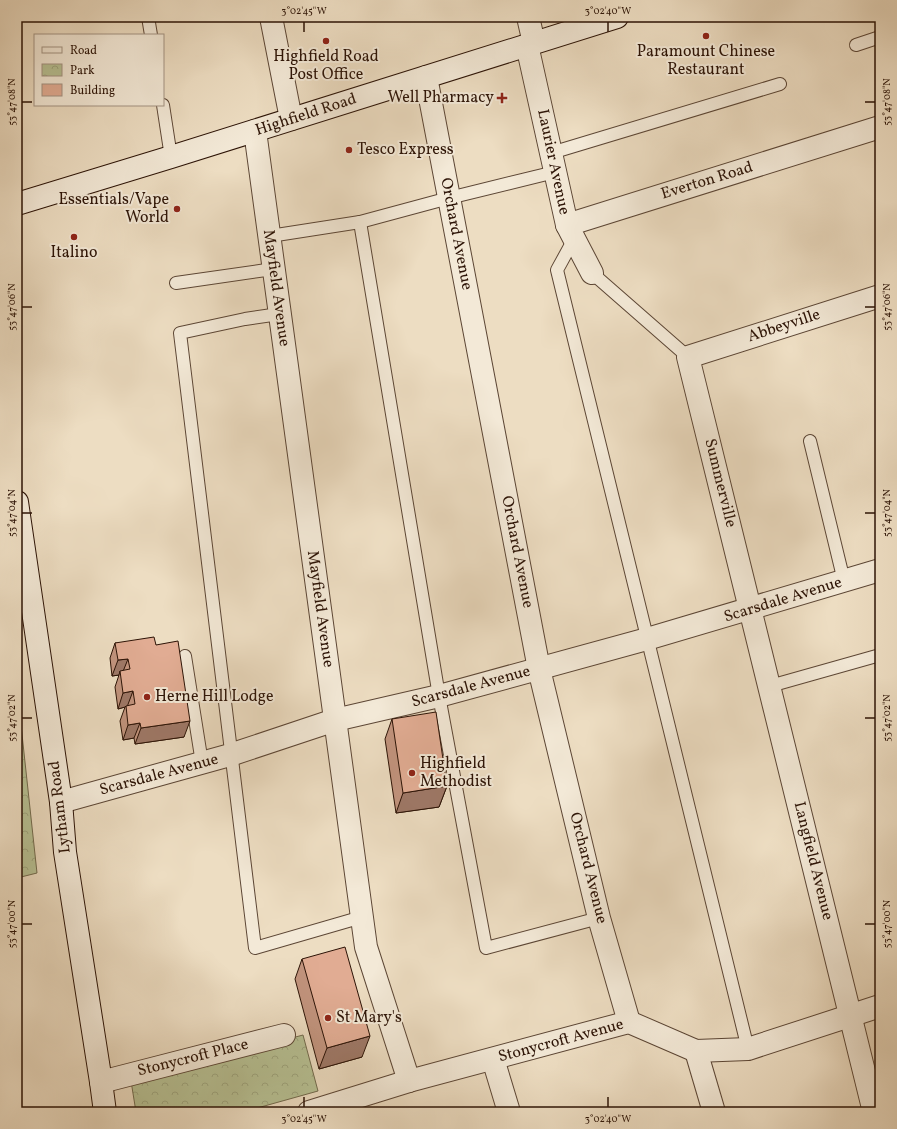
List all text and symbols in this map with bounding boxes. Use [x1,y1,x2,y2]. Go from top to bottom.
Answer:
text: 3°02'45"W [281,4,327,18]
text: 3°02'40"W [585,4,631,18]
marker: Paramount Chinese Restaurant [701,31,711,41]
legend [34,34,164,106]
marker: Highfield Road Post Office [321,36,331,46]
place label: Paramount Chinese Restaurant [637,41,775,81]
text: Road [70,43,97,59]
place label: Highfield Road Post Office [273,46,379,86]
text: Park [70,63,95,79]
text: 53°47'08"N [5,78,19,126]
text: 53°47'08"N [880,78,894,126]
text: Building [70,83,115,99]
place label: Well Pharmacy [387,87,494,109]
street label: Highfield Road [253,88,359,142]
marker: Well Pharmacy [497,93,507,103]
street label: Laurier Avenue [531,107,575,217]
place label: Tesco Express [357,139,454,161]
marker: Tesco Express [344,145,354,155]
street label: Everton Road [658,157,756,205]
street label: Orchard Avenue [434,176,478,292]
place label: Essentials/Vape World [58,189,169,229]
marker: Essentials/Vape World [172,204,182,214]
street label: Mayfield Avenue [257,228,295,348]
marker: Italino [69,232,79,242]
place label: Italino [51,242,97,264]
text: 53°47'06"N [5,283,19,331]
text: 53°47'06"N [880,283,894,331]
street label: Abbeyville [745,304,823,348]
street label: Summerville [698,436,742,530]
text: 53°47'04"N [5,489,19,537]
text: 53°47'04"N [880,489,894,537]
street label: Orchard Avenue [495,494,539,610]
street label: Mayfield Avenue [301,549,339,669]
street label: Scarsdale Avenue [721,572,845,628]
street label: Scarsdale Avenue [409,661,533,713]
place label: Herne Hill Lodge [155,686,274,708]
marker: Herne Hill Lodge [142,692,152,702]
text: 53°47'02"N [5,694,19,742]
text: 53°47'02"N [880,694,894,742]
street label: Scarsdale Avenue [97,749,221,801]
place label: Highfield Methodist [420,753,493,793]
street label: Lytham Road [43,759,77,855]
marker: Highfield Methodist [407,768,417,778]
street label: Langfield Avenue [788,799,838,923]
street label: Orchard Avenue [564,810,612,926]
text: 53°47'00"N [5,899,19,948]
text: 53°47'00"N [880,899,894,948]
place label: St Mary's [336,1007,402,1029]
marker: St Mary's [323,1013,333,1023]
street label: Stonycroft Avenue [496,1014,626,1068]
street label: Stonycroft Place [135,1034,251,1082]
text: 3°02'45"W [281,1112,327,1126]
text: 3°02'40"W [585,1112,631,1126]

